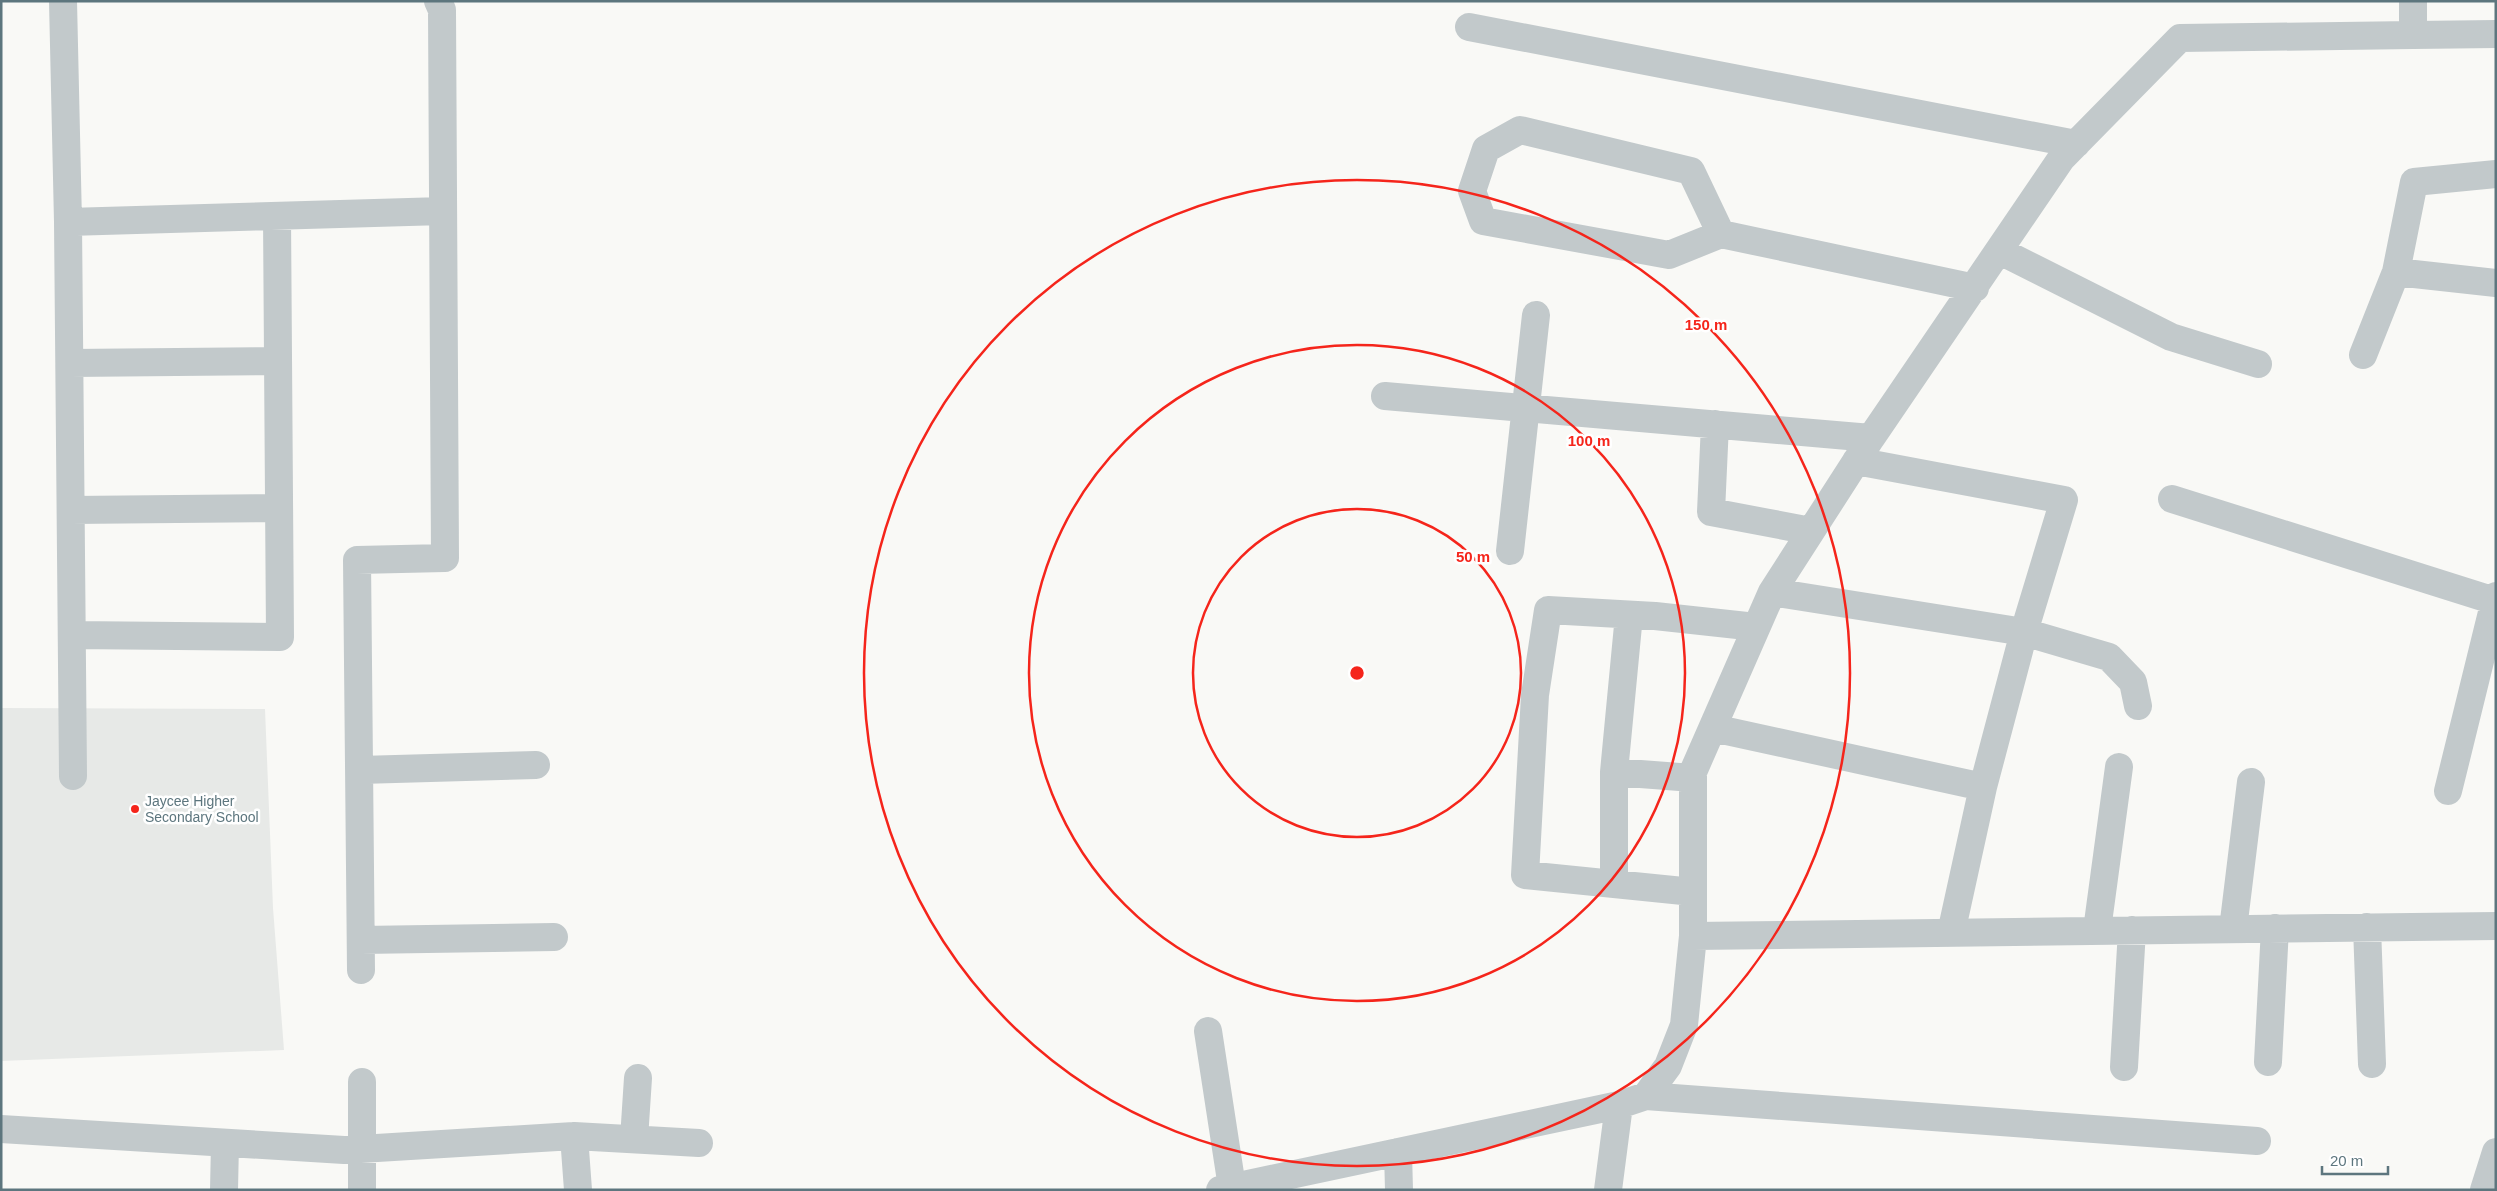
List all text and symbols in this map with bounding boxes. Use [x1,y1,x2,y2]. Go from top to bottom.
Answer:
text: 150 m [1685,316,1727,333]
text: 100 m [1568,432,1610,449]
text: 50 m [1456,548,1490,565]
centre of rings [1348,664,1366,682]
place label: Jaycee Higher Secondary School [145,793,259,825]
marker: Jaycee Higher Secondary School [129,803,141,815]
scale bar [2322,1144,2388,1176]
text: 20 m [2330,1152,2363,1169]

